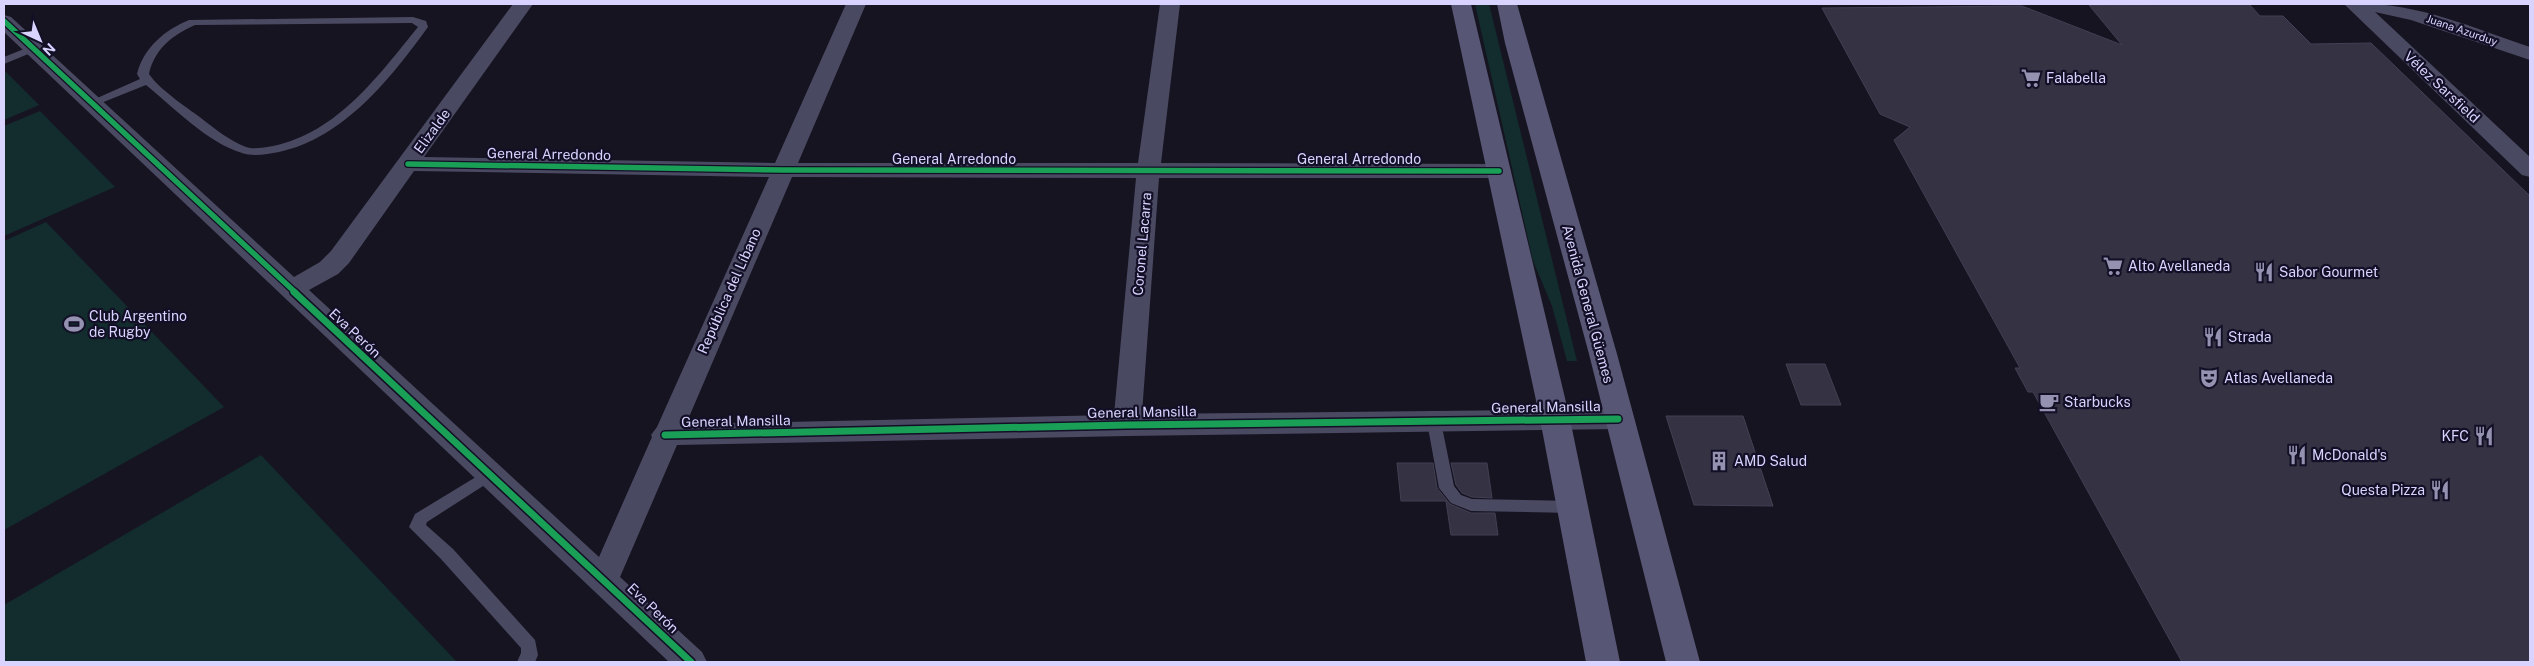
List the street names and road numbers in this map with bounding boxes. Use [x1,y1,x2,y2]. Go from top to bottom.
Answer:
street label: Juana Azurduy [2425,12,2499,48]
street label: Vélez Sarsfield [2401,48,2483,126]
street label: Elizalde [411,106,453,156]
street label: General Arredondo [487,145,611,163]
street label: General Arredondo [892,151,1016,167]
street label: General Arredondo [1297,151,1421,167]
street label: Coronel Lacarra [1130,192,1154,296]
street label: Avenida General Güemes [1559,223,1617,385]
street label: República del Líbano [694,226,764,356]
street label: Eva Perón [326,305,384,361]
street label: General Mansilla [1491,398,1601,416]
street label: General Mansilla [1087,403,1197,421]
street label: General Mansilla [681,412,791,430]
street label: Eva Perón [624,580,682,636]

